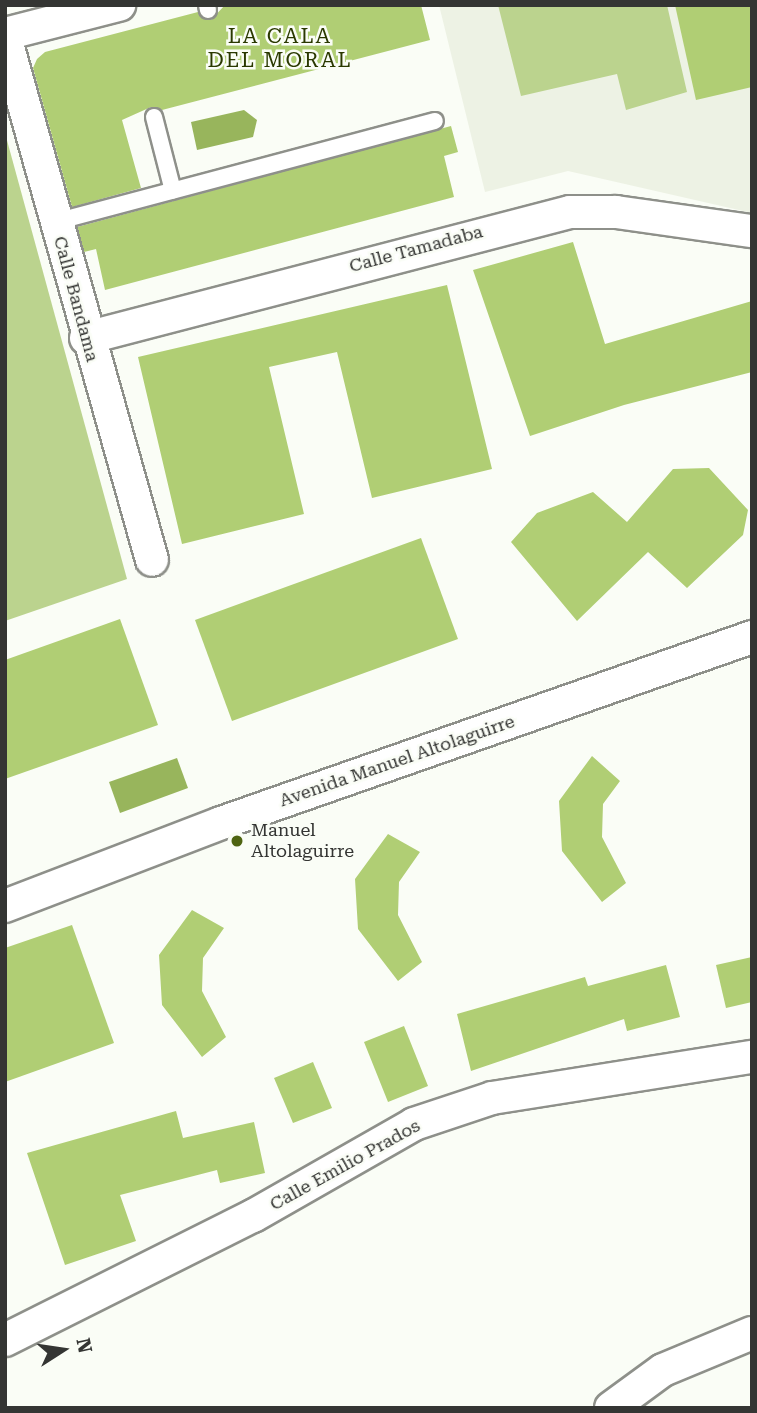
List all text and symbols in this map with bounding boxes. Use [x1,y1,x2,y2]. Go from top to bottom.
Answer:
district label: LA CALA DEL MORAL [209,23,351,73]
street label: Calle Tamadaba [347,221,485,277]
street label: Calle Bandama [49,234,103,364]
street label: Avenida Manuel Altolaguirre [277,711,517,811]
place label: Manuel Altolaguirre [251,820,354,862]
marker: Manuel Altolaguirre [229,833,245,849]
street label: Calle Emilio Prados [266,1115,424,1215]
north arrow [28,1315,98,1385]
text: N [71,1336,97,1355]

